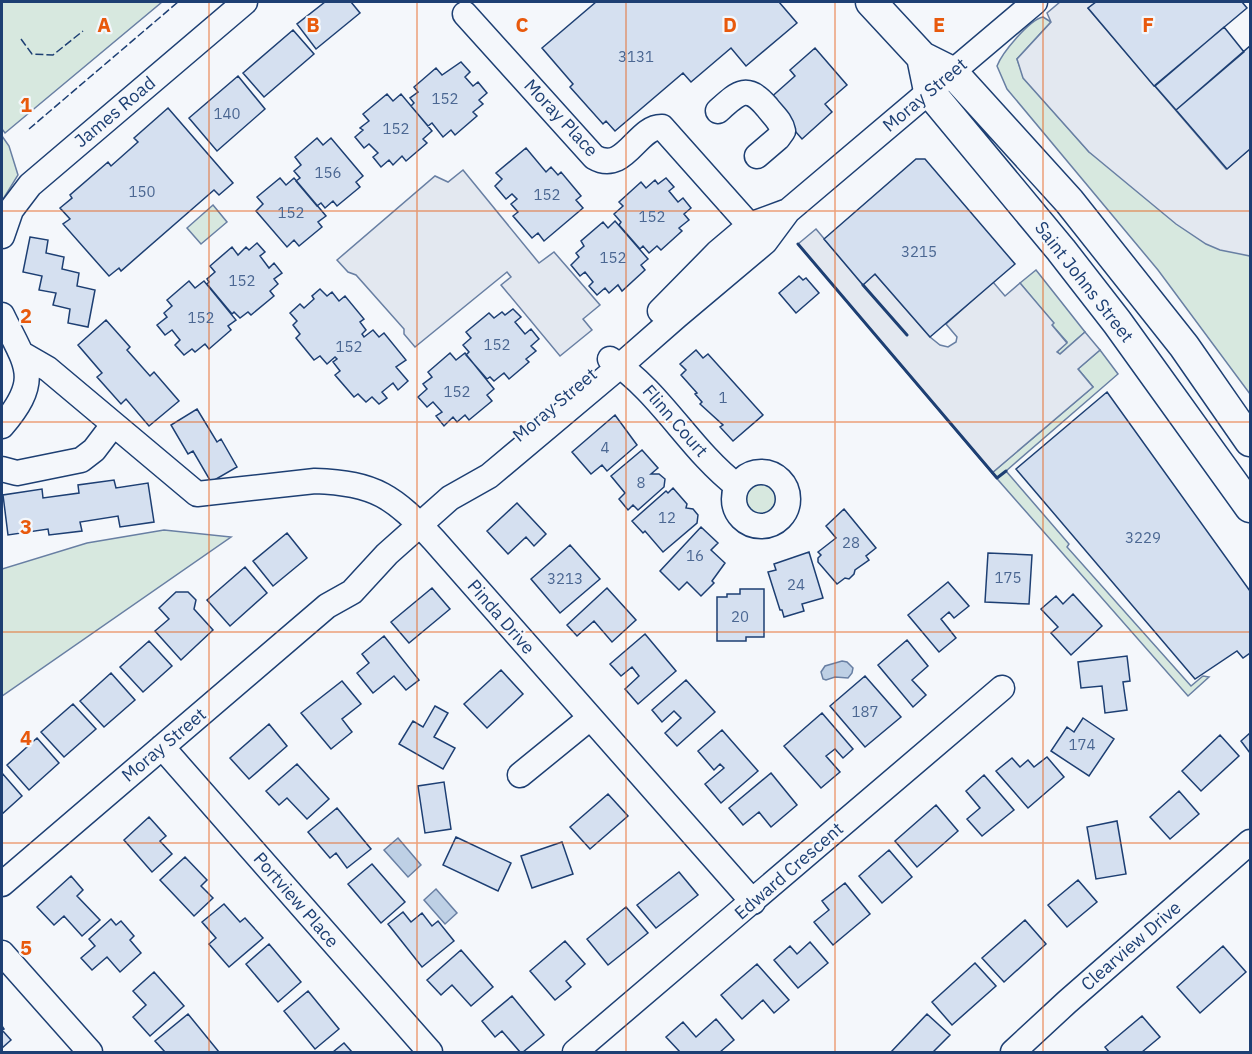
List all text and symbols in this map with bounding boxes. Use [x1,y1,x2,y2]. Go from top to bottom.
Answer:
text: A [97,11,111,38]
text: B [306,11,320,38]
text: C [515,11,529,38]
text: D [723,11,737,38]
text: E [933,11,945,38]
text: F [1142,11,1154,38]
house number: 3131 [618,47,654,66]
street label: Moray Street [878,53,972,137]
street label: James Road [69,71,160,152]
street label: Moray Place [519,74,603,162]
house number: 152 [431,89,459,108]
text: 1 [20,91,32,118]
house number: 140 [213,104,241,123]
house number: 152 [382,119,410,138]
house number: 156 [314,163,342,182]
house number: 150 [128,182,156,201]
house number: 152 [533,185,561,204]
house number: 152 [277,203,305,222]
house number: 152 [638,207,666,226]
street label: Saint Johns Street [1030,217,1139,347]
house number: 3215 [901,242,937,261]
house number: 152 [599,248,627,267]
house number: 152 [228,271,256,290]
text: 2 [20,302,32,329]
house number: 152 [187,308,215,327]
house number: 152 [483,335,511,354]
house number: 152 [335,337,363,356]
street label: Moray Street [508,363,602,447]
street label: Flinn Court [638,380,713,462]
house number: 152 [443,382,471,401]
house number: 1 [718,388,728,407]
house number: 4 [600,438,610,457]
house number: 8 [636,473,646,492]
house number: 12 [658,508,676,527]
text: 3 [20,513,32,540]
house number: 3229 [1125,528,1161,547]
house number: 28 [842,533,860,552]
house number: 16 [686,546,704,565]
house number: 175 [994,568,1022,587]
house number: 3213 [547,569,583,588]
street label: Pinda Drive [463,575,540,659]
house number: 24 [787,575,805,594]
house number: 20 [731,607,749,626]
house number: 187 [851,702,879,721]
street label: Moray Street [117,703,211,787]
text: 4 [20,724,32,751]
house number: 174 [1068,735,1096,754]
street label: Edward Crescent [729,817,848,924]
street label: Portview Place [249,847,344,952]
street label: Clearview Drive [1076,896,1186,995]
text: 5 [20,934,32,961]

